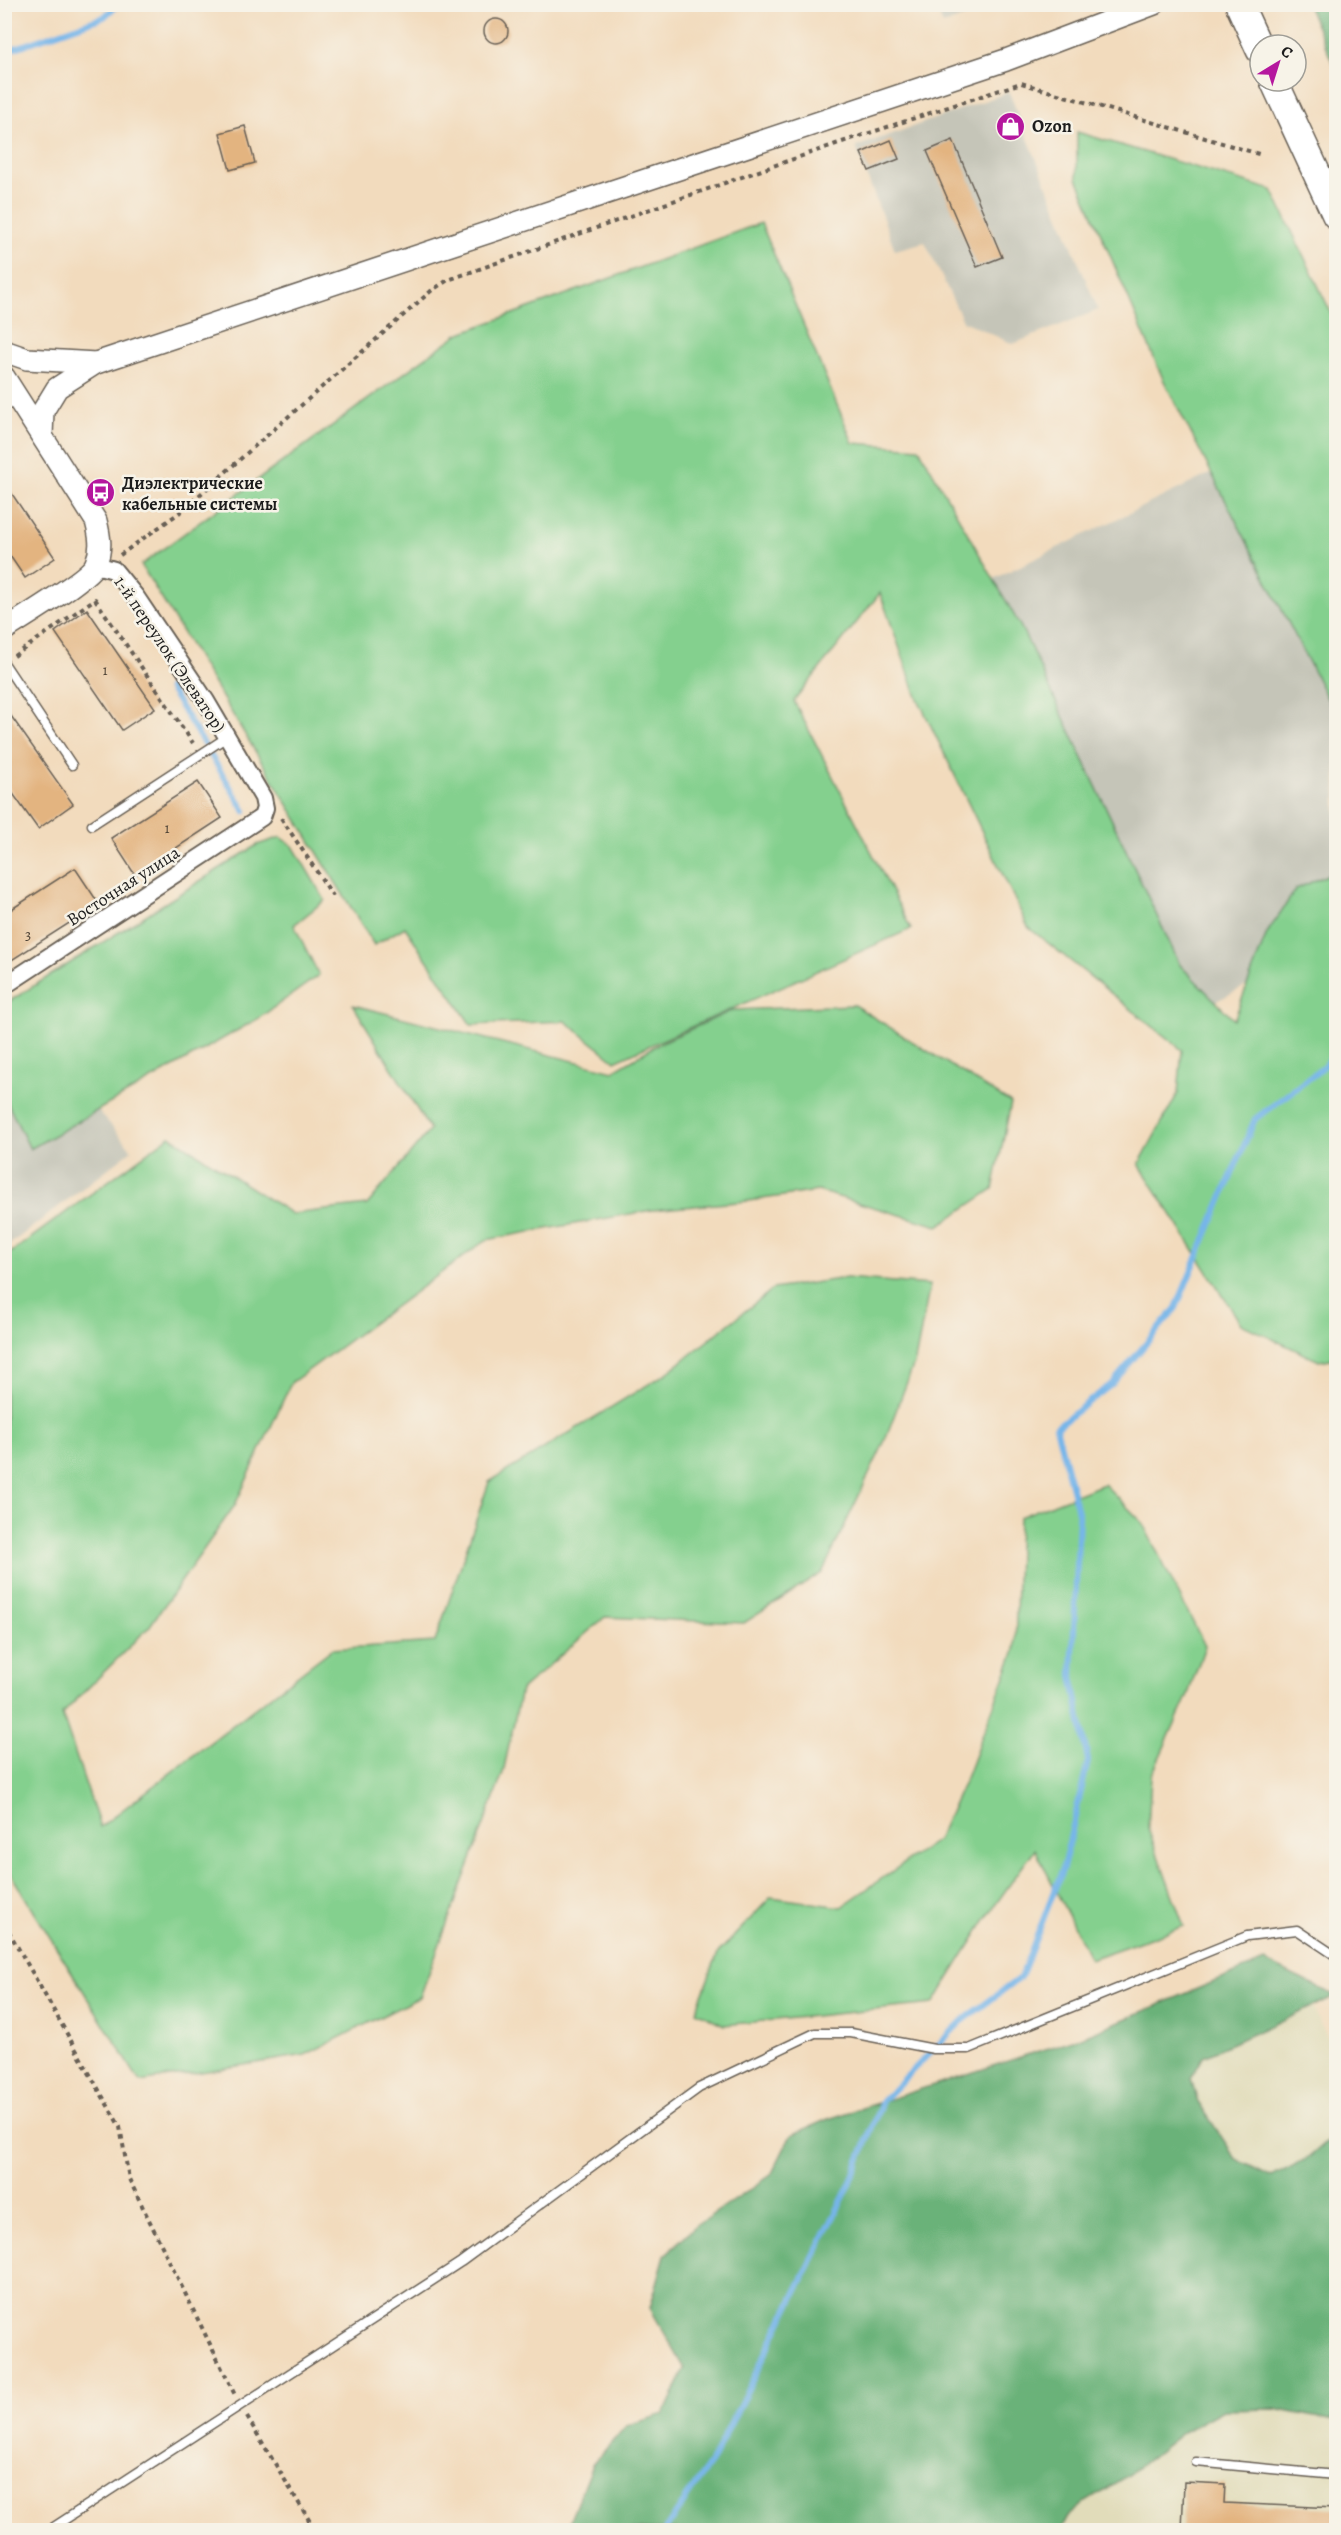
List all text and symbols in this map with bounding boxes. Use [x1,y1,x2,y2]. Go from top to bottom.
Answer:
north arrow [1248,33,1308,93]
text: С [1276,40,1297,64]
shop icon: Ozon [995,110,1027,142]
place label: Ozon [1032,114,1072,138]
place label: Диэлектрические кабельные системы [122,471,278,516]
bus stop icon: Диэлектрические кабельные системы [85,477,117,509]
street label: 1-й переулок (Элеватор) [109,571,231,737]
house number: 1 [102,660,108,680]
house number: 1 [164,818,170,838]
street label: Восточная улица [62,840,185,932]
house number: 3 [25,925,31,945]

